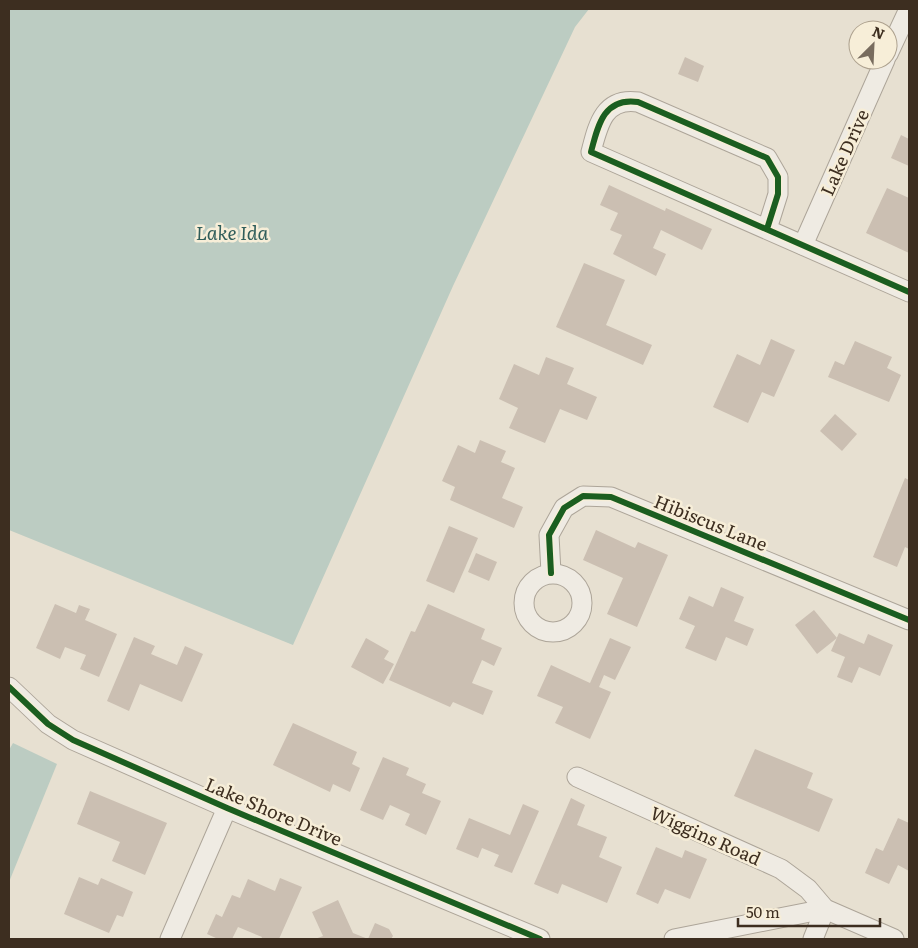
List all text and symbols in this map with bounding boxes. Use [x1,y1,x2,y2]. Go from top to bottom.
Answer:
north arrow [848,20,898,70]
text: N [869,21,888,44]
street label: Lake Drive [813,104,875,200]
water label: Lake Ida [196,218,268,246]
street label: Hibiscus Lane [650,487,772,557]
street label: Lake Shore Drive [201,770,347,852]
street label: Wiggins Road [646,799,766,871]
scale bar [738,896,880,928]
text: 50 m [746,900,780,923]

